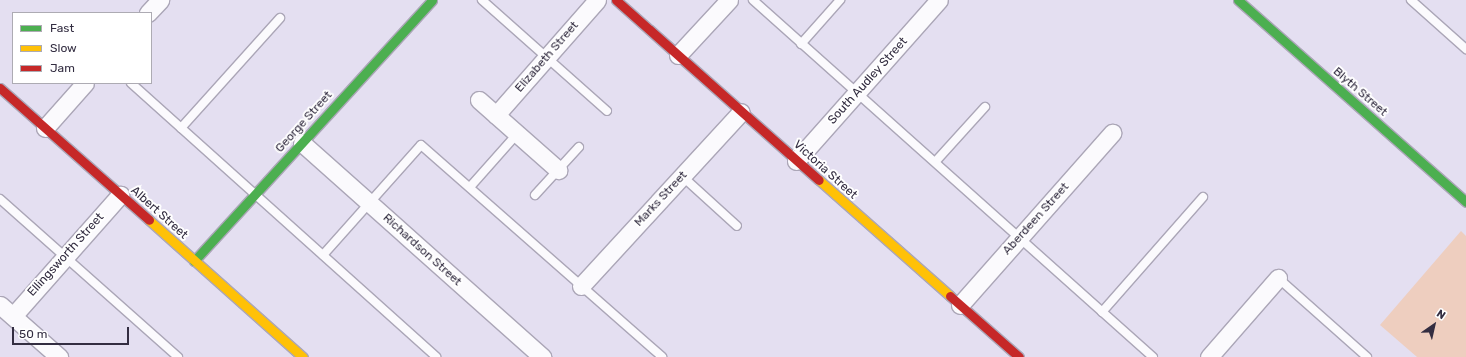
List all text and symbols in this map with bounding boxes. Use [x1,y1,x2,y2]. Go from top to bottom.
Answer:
legend [12,12,152,84]
street label: Elizabeth Street [512,19,582,95]
text: Fast [50,21,74,35]
street label: South Audley Street [825,34,911,128]
text: Slow [50,41,77,55]
text: Jam [50,61,75,75]
street label: Blyth Street [1330,65,1390,119]
street label: George Street [273,88,335,156]
street label: Victoria Street [790,138,860,202]
street label: Marks Street [632,168,690,230]
street label: Aberdeen Street [1000,180,1072,258]
street label: Albert Street [128,184,190,242]
street label: Ellingsworth Street [25,210,107,300]
street label: Richardson Street [380,211,464,289]
north arrow [1414,305,1454,345]
text: N [1434,307,1448,322]
scale bar [14,319,131,345]
text: 50 m [19,327,47,341]

